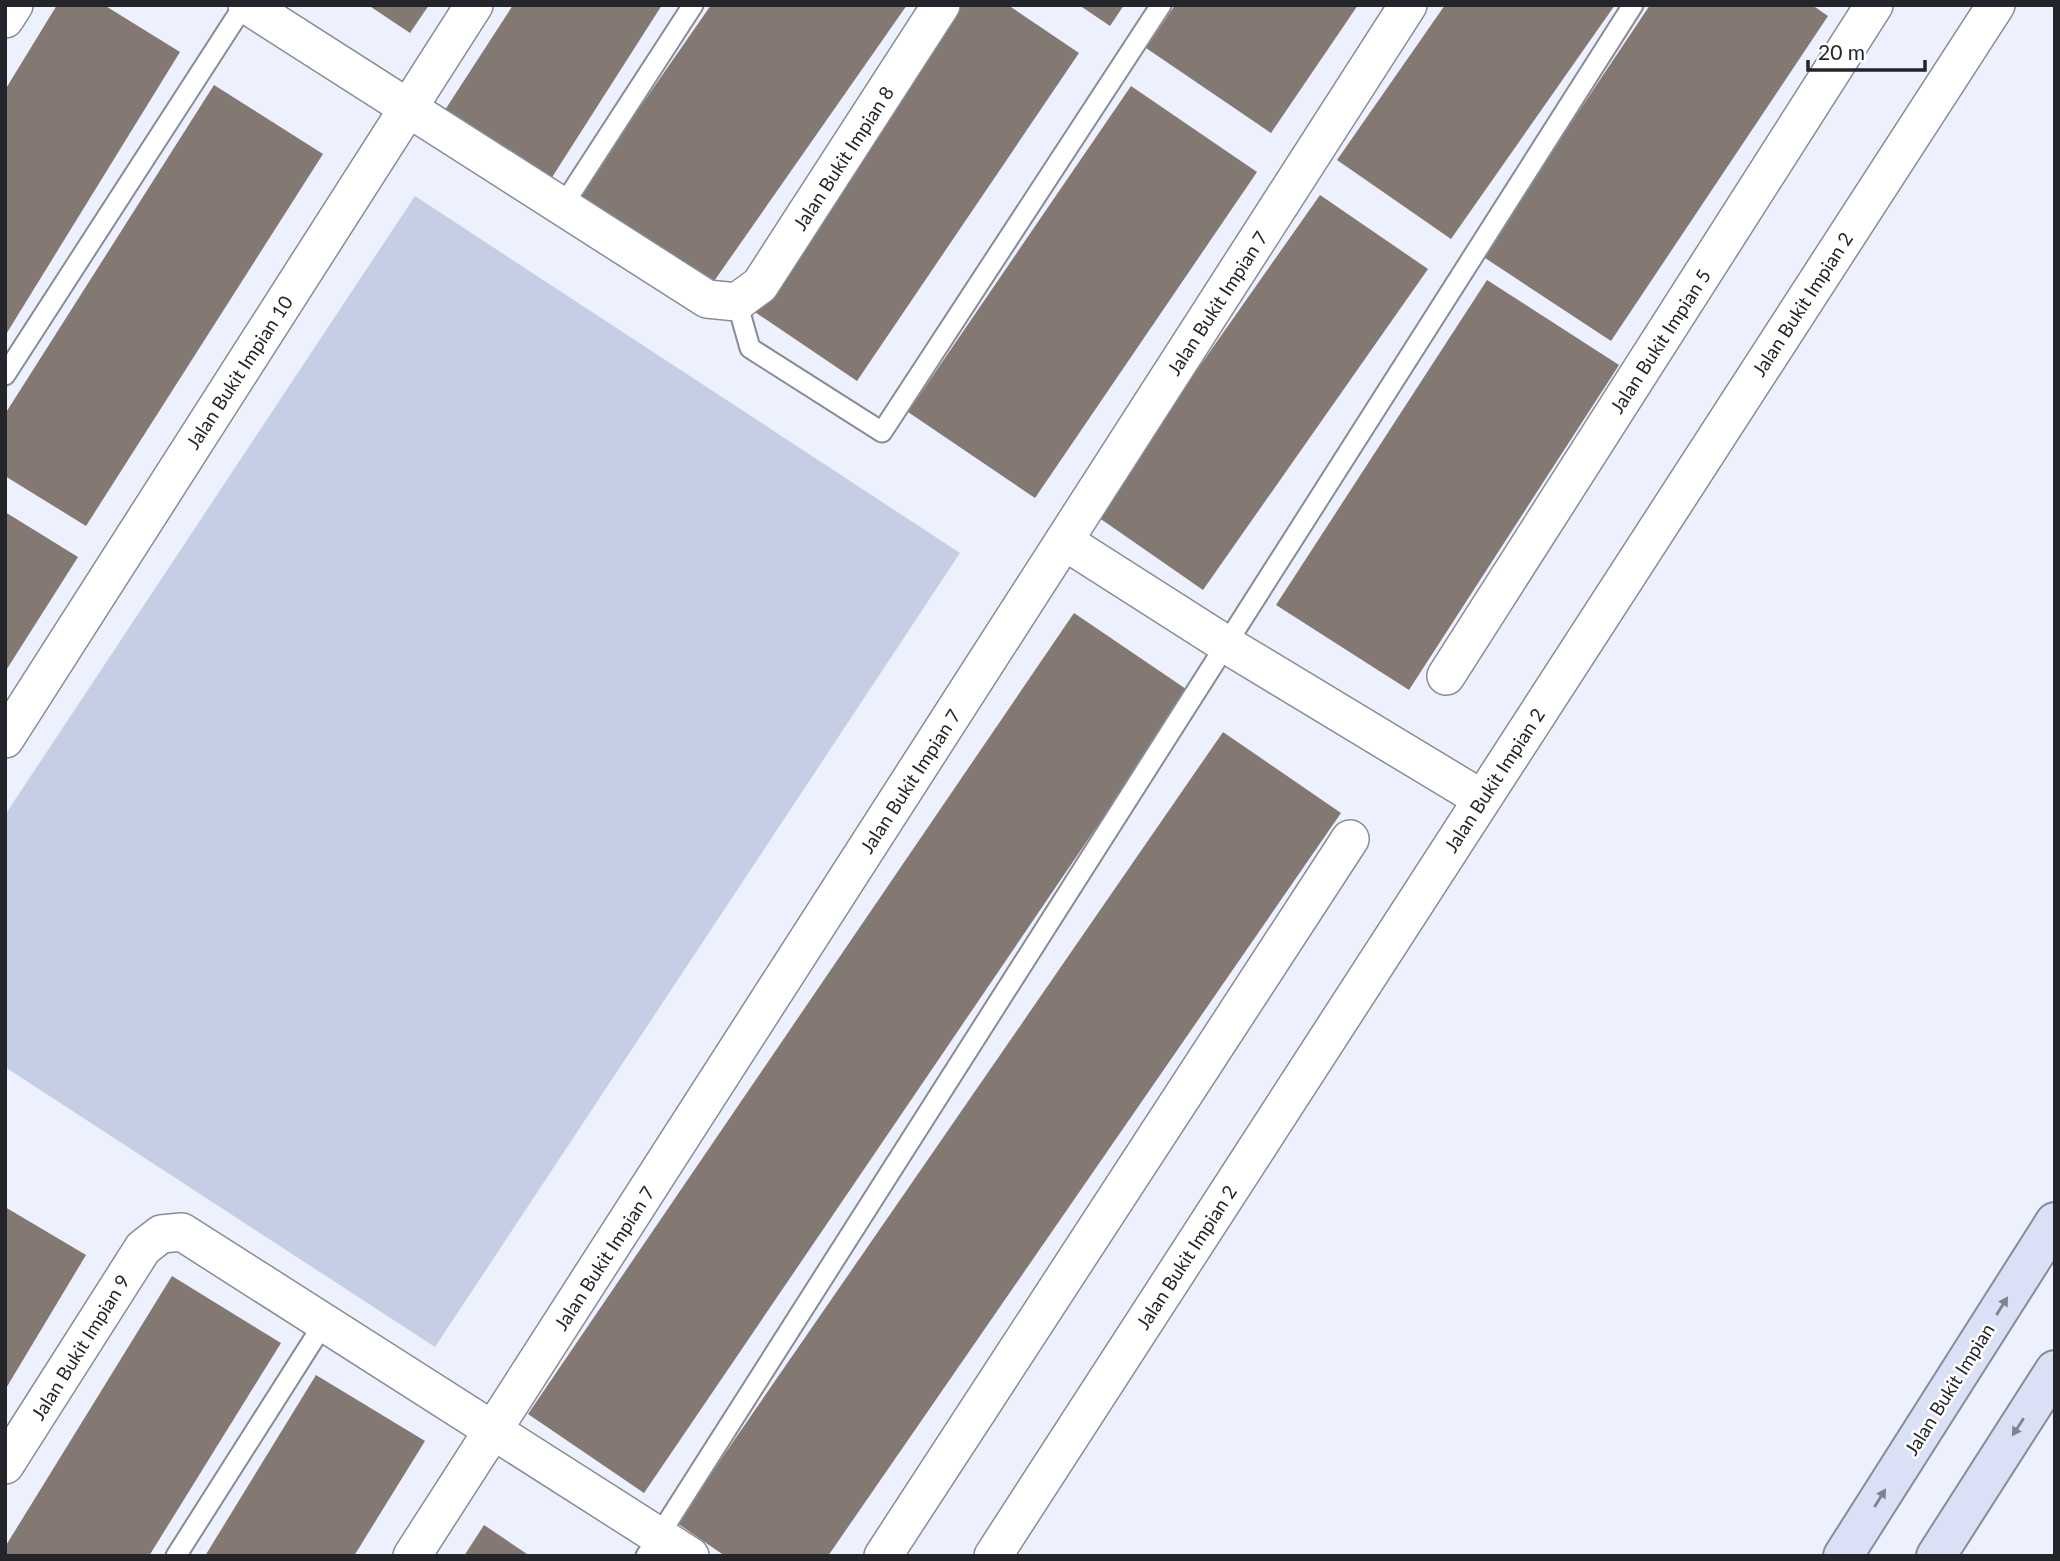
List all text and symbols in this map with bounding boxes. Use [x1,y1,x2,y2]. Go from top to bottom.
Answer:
scale bar [1808,28,1925,72]
text: 20 m [1818,39,1865,64]
street label: Jalan Bukit Impian 8 [788,82,898,234]
street label: Jalan Bukit Impian 7 [1162,227,1272,379]
street label: Jalan Bukit Impian 2 [1747,228,1857,380]
street label: Jalan Bukit Impian 5 [1605,265,1715,417]
street label: Jalan Bukit Impian 10 [181,291,297,453]
street label: Jalan Bukit Impian 2 [1439,704,1549,856]
street label: Jalan Bukit Impian 7 [855,705,965,857]
street label: Jalan Bukit Impian 2 [1131,1181,1241,1333]
street label: Jalan Bukit Impian 7 [549,1182,659,1334]
street label: Jalan Bukit Impian 9 [26,1270,134,1424]
one-way arrow [1995,1296,2008,1316]
street label: Jalan Bukit Impian [1899,1319,1999,1459]
one-way arrow [2012,1418,2025,1437]
one-way arrow [1873,1488,1886,1508]

